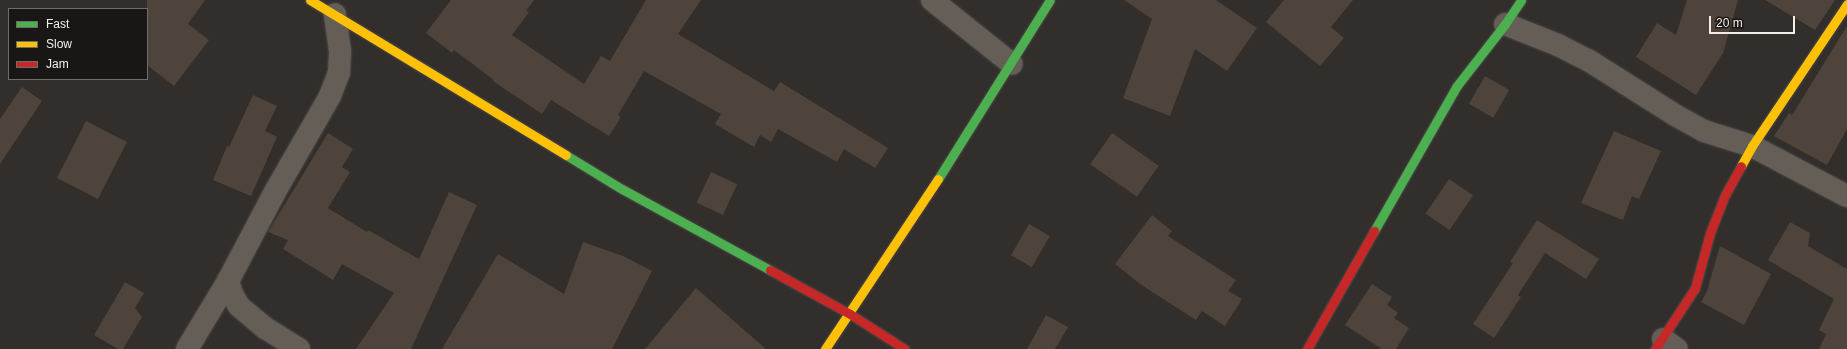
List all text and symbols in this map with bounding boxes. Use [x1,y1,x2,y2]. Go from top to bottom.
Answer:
legend [8,8,148,80]
scale bar [1711,8,1797,34]
text: 20 m [1716,16,1743,30]
text: Fast [46,17,69,31]
text: Slow [46,37,72,51]
text: Jam [46,57,69,71]

